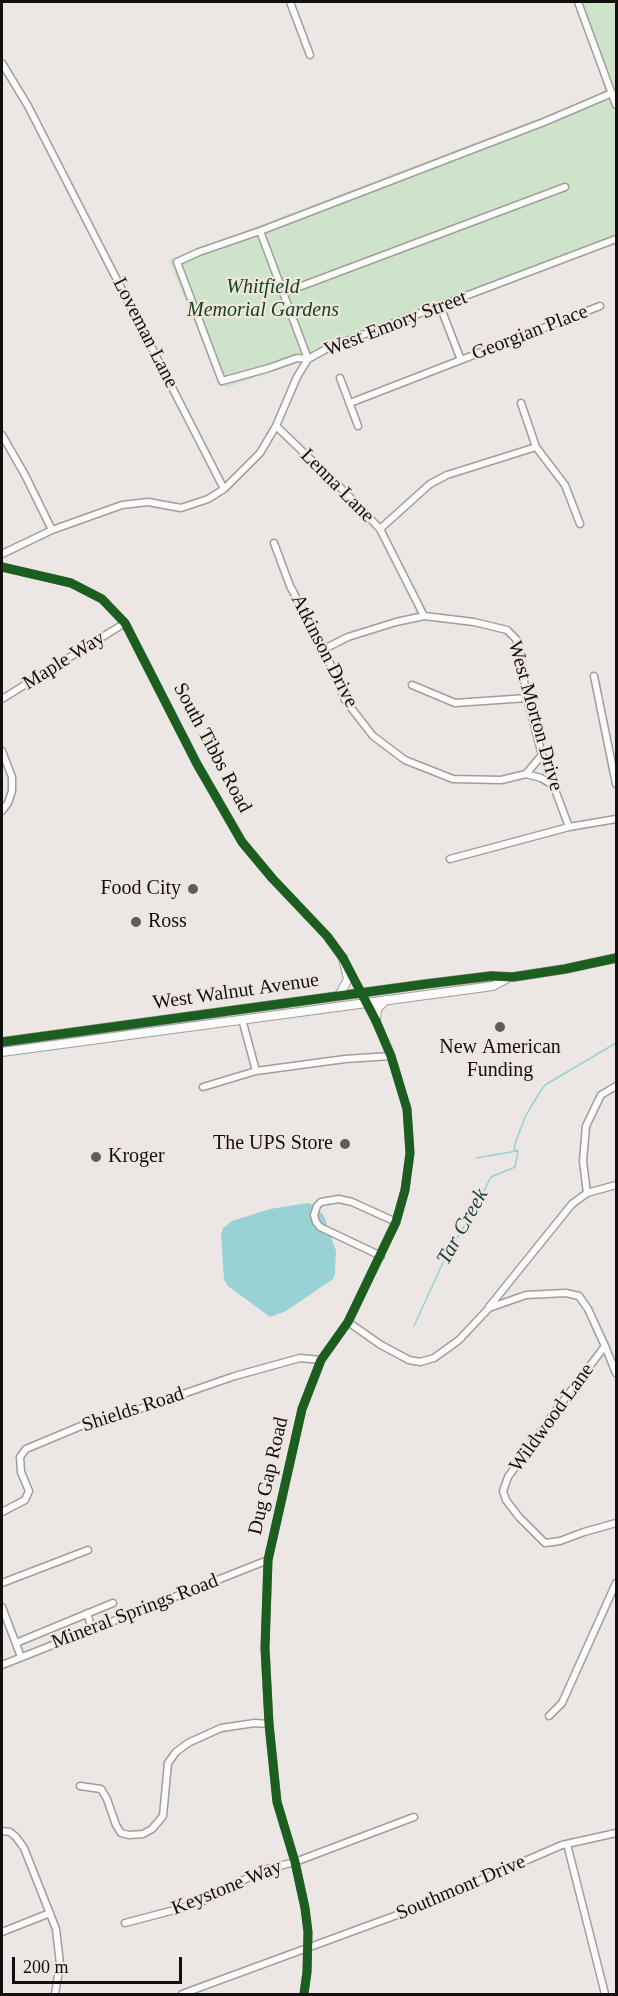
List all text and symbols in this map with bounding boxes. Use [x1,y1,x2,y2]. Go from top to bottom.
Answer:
street label: Loveman Lane [107,274,183,392]
park label: Whitfield Memorial Gardens [187,276,339,323]
street label: West Emory Street [321,286,471,362]
street label: Georgian Place [469,300,591,366]
street label: Lenna Lane [295,444,379,528]
street label: Atkinson Drive [285,590,363,712]
street label: Maple Way [19,626,109,696]
street label: West Morton Drive [502,638,568,794]
street label: South Tibbs Road [168,679,256,817]
place label: Food City [100,877,181,901]
marker: Food City [186,882,200,896]
place label: Ross [148,910,187,934]
marker: Ross [129,915,143,929]
street label: West Walnut Avenue [151,968,321,1016]
marker: New American Funding [493,1020,507,1034]
place label: New American Funding [439,1036,561,1083]
place label: The UPS Store [213,1132,333,1156]
marker: The UPS Store [338,1137,352,1151]
place label: Kroger [108,1145,165,1169]
marker: Kroger [89,1150,103,1164]
water label: Tar Creek [432,1185,494,1269]
street label: Wildwood Lane [504,1359,600,1477]
street label: Shields Road [79,1382,187,1438]
street label: Dug Gap Road [244,1415,294,1537]
street label: Mineral Springs Road [48,1569,222,1655]
street label: Southmont Drive [393,1850,529,1926]
street label: Keystone Way [168,1855,286,1921]
scale bar [15,1945,184,1983]
text: 200 m [23,1957,69,1977]

